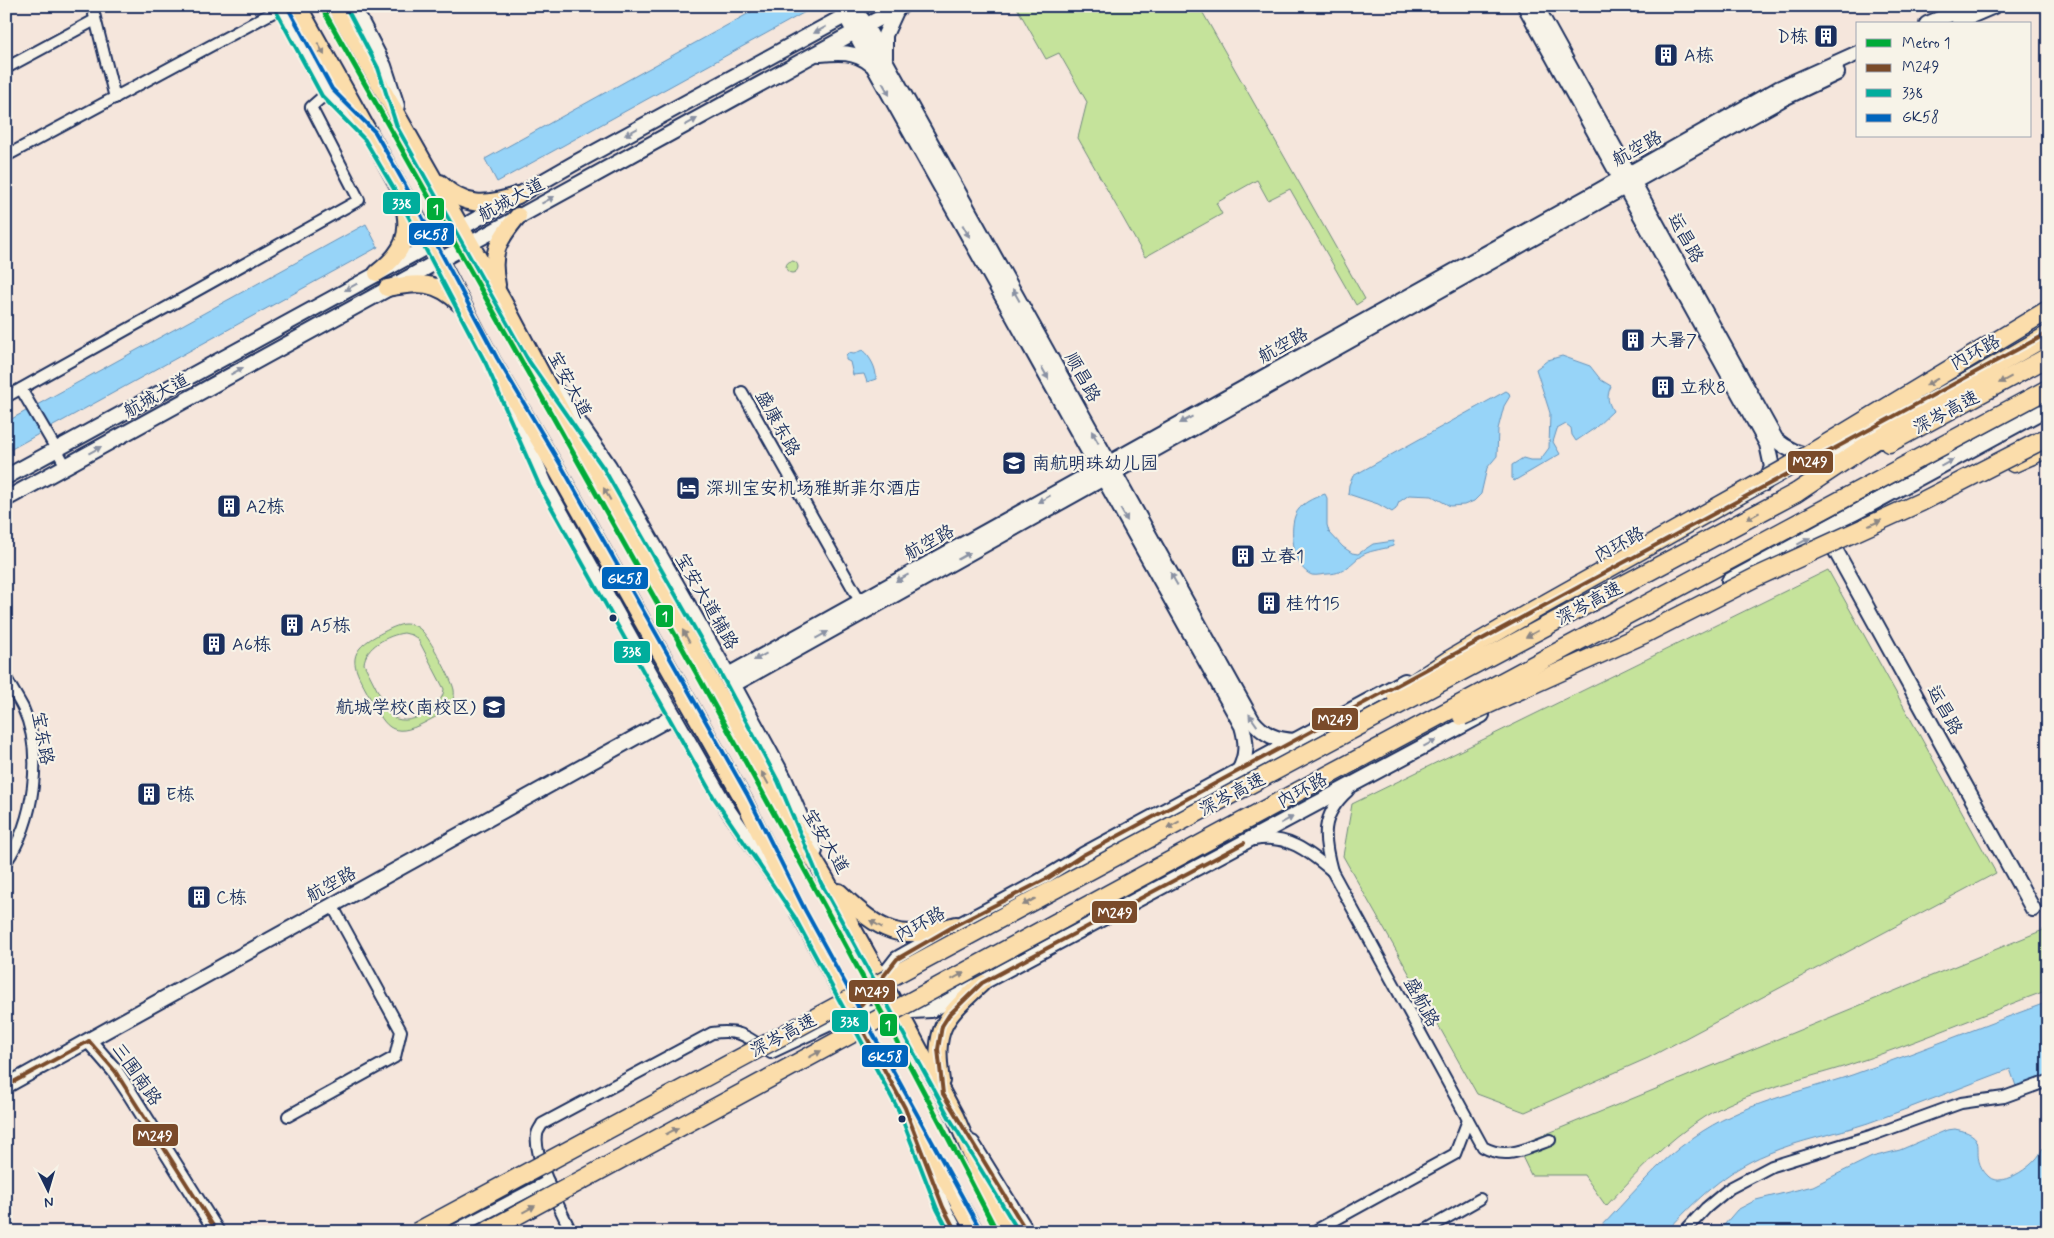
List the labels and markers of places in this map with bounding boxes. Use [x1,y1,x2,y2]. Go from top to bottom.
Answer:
building icon: D栋 [1813,23,1839,49]
place label: D栋 [1778,25,1808,49]
building icon: A栋 [1653,42,1679,68]
place label: A栋 [1684,44,1714,68]
building icon: 大暑7 [1620,327,1646,353]
place label: 大暑7 [1650,329,1697,353]
building icon: 立秋8 [1650,374,1676,400]
place label: 立秋8 [1680,376,1726,400]
school or university icon: 南航明珠幼儿园 [1001,450,1027,476]
place label: 南航明珠幼儿园 [1032,452,1158,476]
hotel icon: 深圳宝安机场雅斯菲尔酒店 [675,475,701,501]
place label: 深圳宝安机场雅斯菲尔酒店 [706,477,922,501]
building icon: A2栋 [216,493,242,519]
place label: A2栋 [246,495,285,519]
building icon: 立春1 [1230,543,1256,569]
place label: 立春1 [1260,545,1304,569]
building icon: 桂竹15 [1256,590,1282,616]
place label: 桂竹15 [1286,592,1340,616]
building icon: A5栋 [279,612,305,638]
unlabelled marker [608,613,618,623]
place label: A5栋 [310,614,351,638]
building icon: A6栋 [201,631,227,657]
place label: A6栋 [232,633,271,657]
school or university icon: 航城学校(南校区) [481,694,507,720]
place label: 航城学校(南校区) [336,696,477,720]
building icon: E栋 [136,781,162,807]
place label: E栋 [166,783,195,807]
building icon: C栋 [186,884,212,910]
place label: C栋 [216,886,247,910]
unlabelled marker [897,1114,907,1124]

